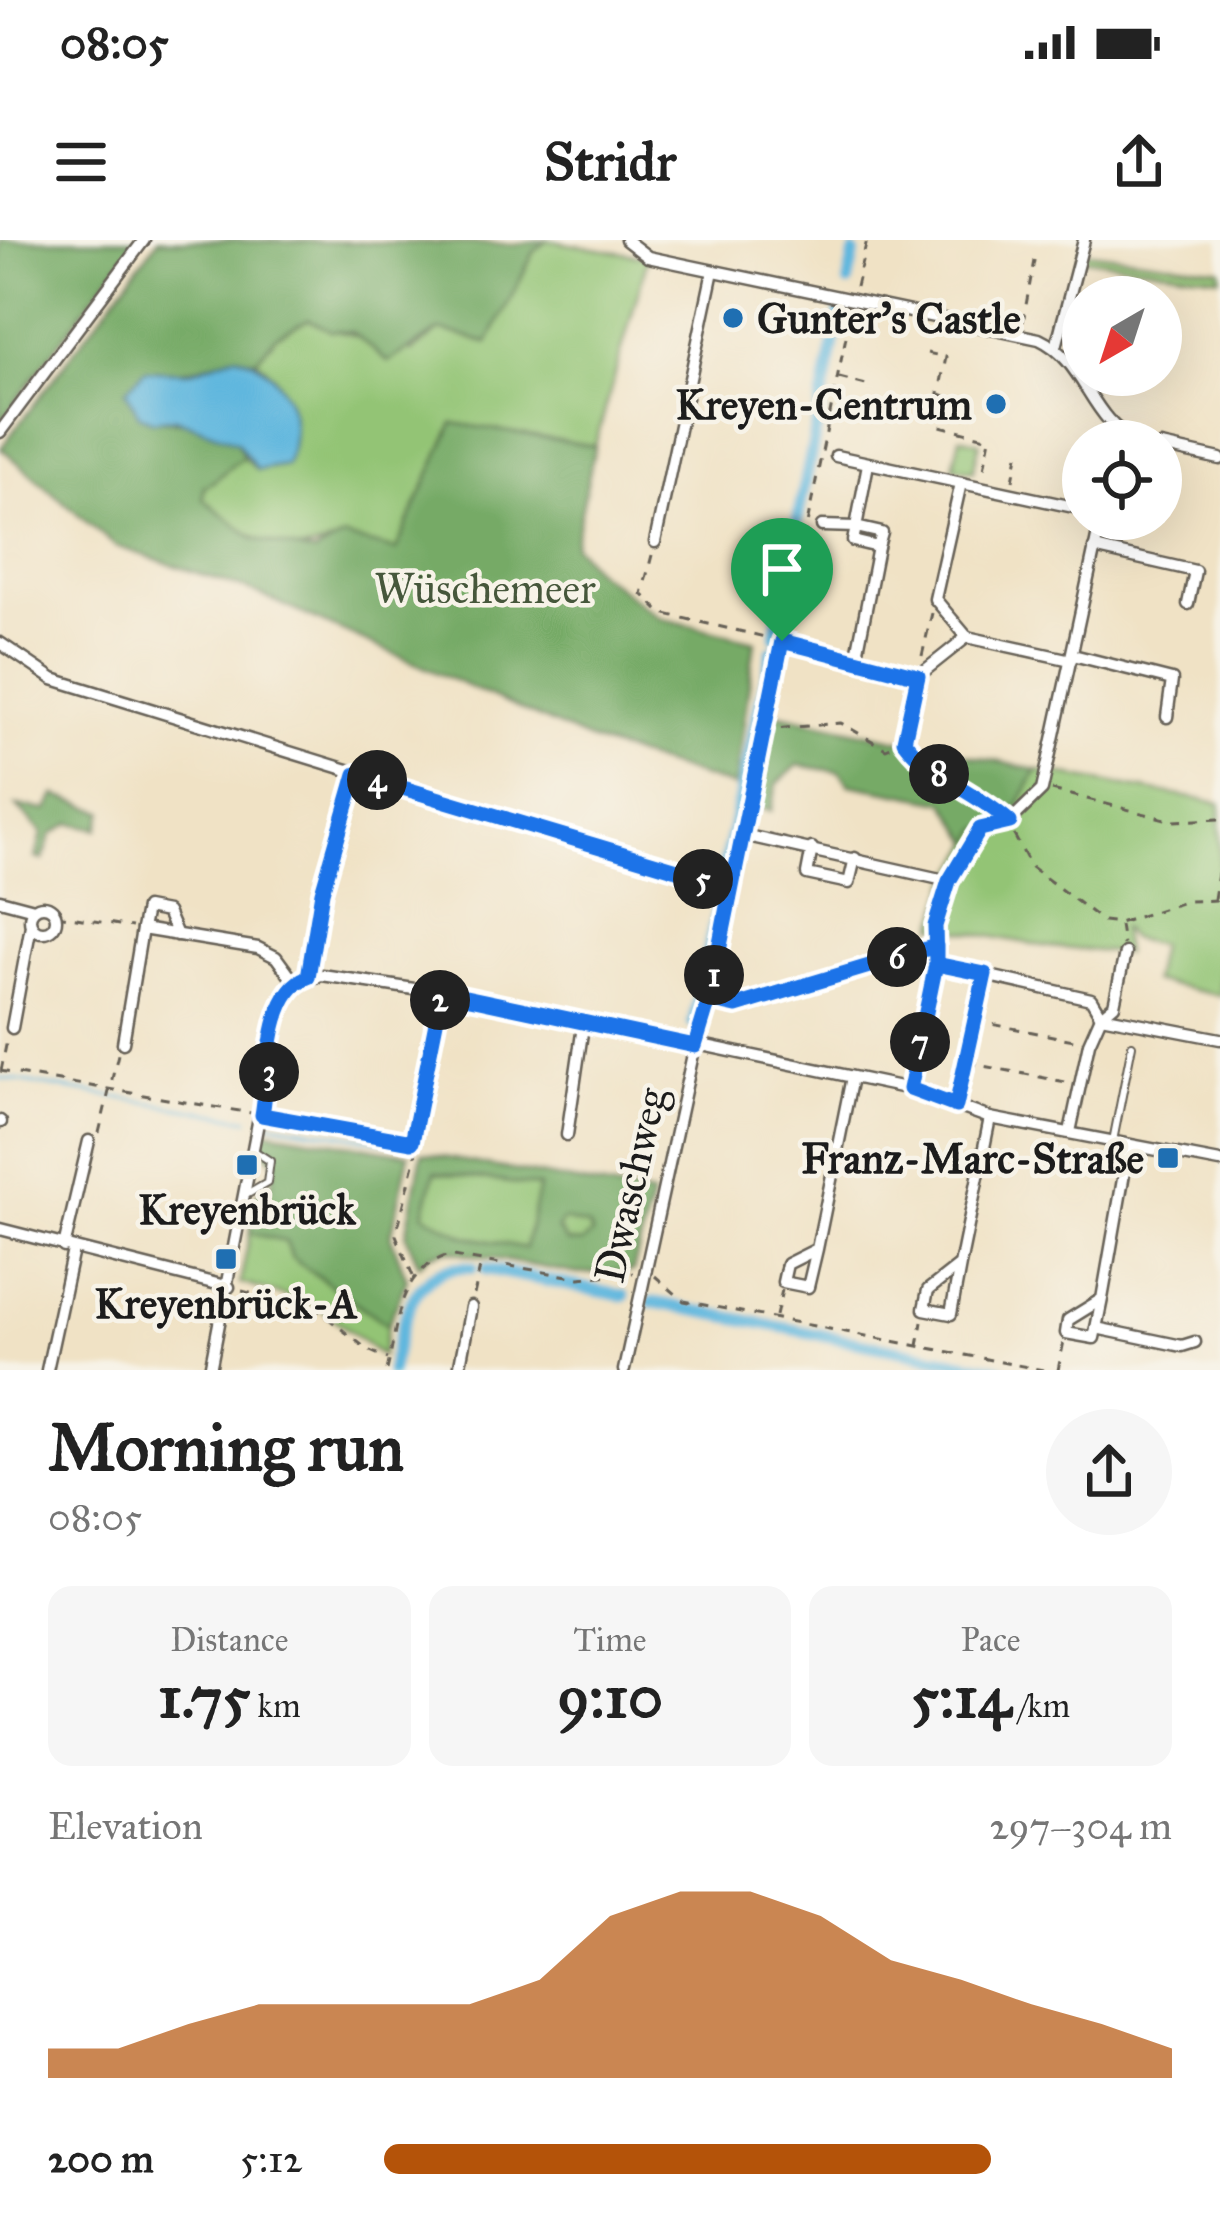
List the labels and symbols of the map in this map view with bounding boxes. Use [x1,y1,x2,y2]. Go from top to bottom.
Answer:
north arrow [1062,276,1182,396]
place label: Gunter's Castle [757,293,1021,345]
marker: Gunter's Castle [720,305,746,331]
place label: Kreyen-Centrum [676,379,973,431]
marker: Kreyen-Centrum [983,391,1009,417]
pin [731,518,833,641]
park label: Wüschemeer [374,563,596,615]
pin: 8 [909,744,969,804]
pin: 4 [347,750,407,810]
pin: 5 [673,849,733,909]
pin: 6 [867,927,927,987]
pin: 1 [684,945,744,1005]
pin: 2 [410,970,470,1030]
pin: 7 [890,1012,950,1072]
pin: 3 [239,1042,299,1102]
street label: Dwaschweg [583,1082,679,1288]
place label: Franz-Marc-Straße [801,1133,1144,1185]
marker: Franz-Marc-Straße [1155,1145,1181,1171]
marker: Kreyenbrück [234,1152,260,1178]
place label: Kreyenbrück [138,1184,357,1236]
marker: Kreyenbrück-A [213,1246,239,1272]
place label: Kreyenbrück-A [94,1278,358,1330]

